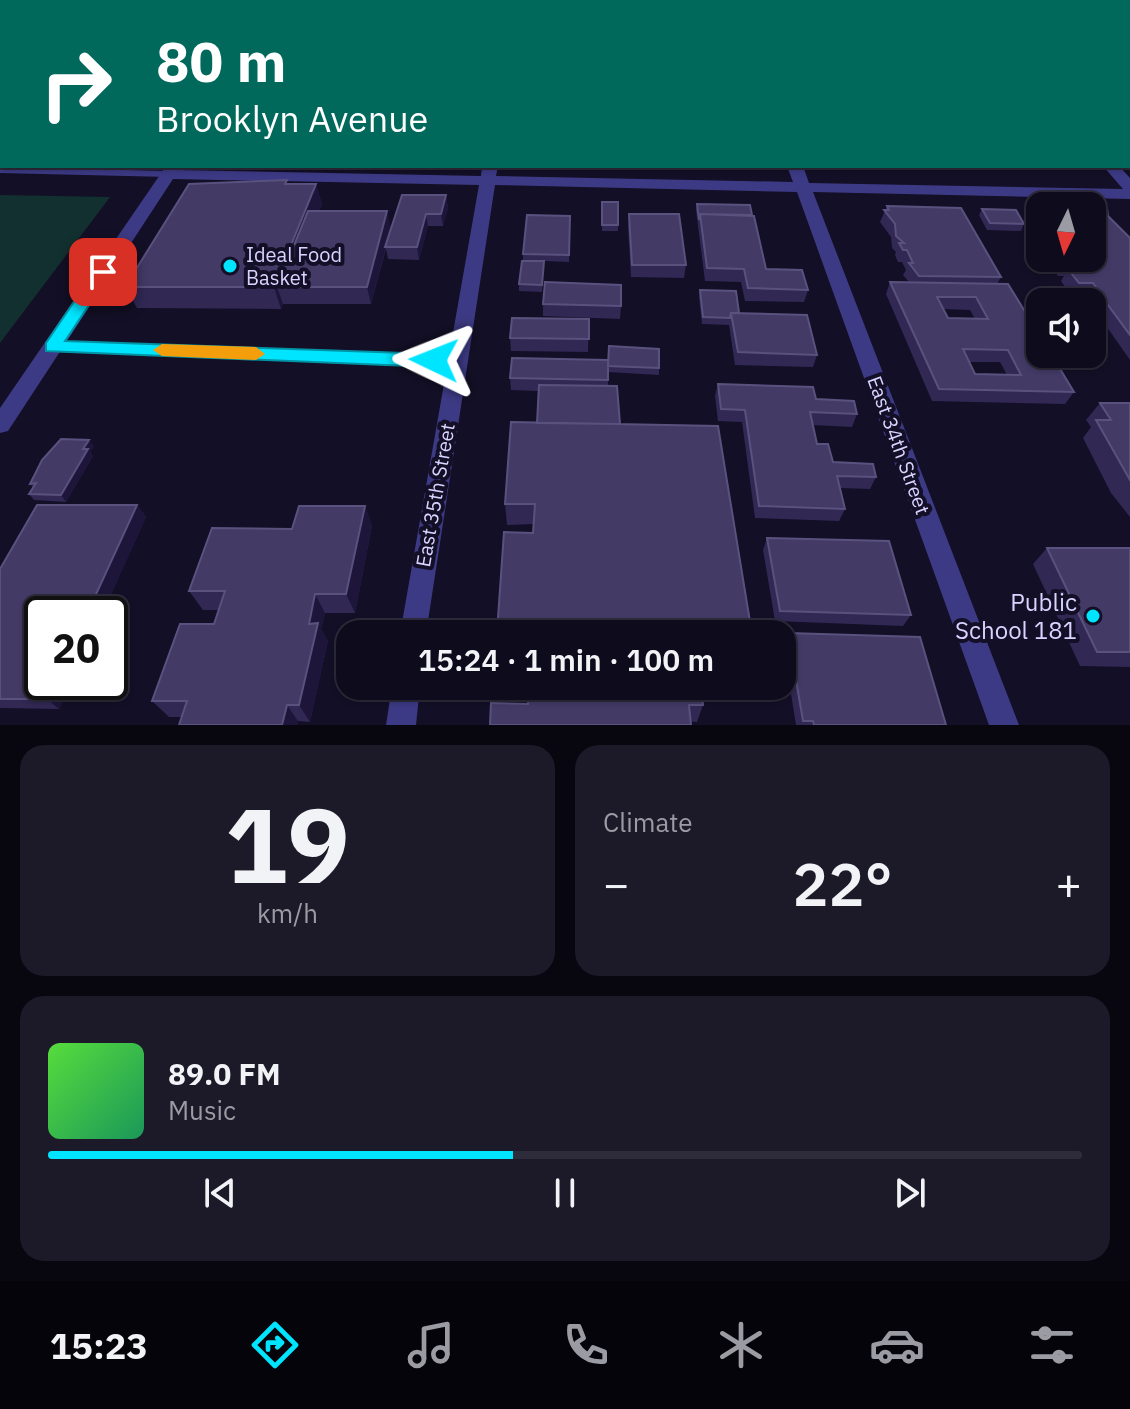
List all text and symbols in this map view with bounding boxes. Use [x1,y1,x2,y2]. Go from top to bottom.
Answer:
text: 80 m [156,25,286,97]
icon: right [24,32,128,136]
text: Brooklyn Avenue [156,95,428,142]
north arrow [1026,192,1106,272]
map controls [1026,192,1106,368]
pin [69,238,137,306]
place label: Ideal Food Basket [246,241,342,291]
icon: arrive [81,250,125,294]
marker: Ideal Food Basket [221,257,239,275]
button: sound [1026,288,1106,368]
position arrow [392,318,476,402]
street label: East 34th Street [861,372,937,518]
street label: East 35th Street [409,421,461,569]
place label: Public School 181 [955,586,1077,646]
speed limit sign: 20 [24,596,128,700]
marker: Public School 181 [1084,607,1102,625]
text: 15:24 · 1 min · 100 m [418,640,714,679]
text: 19 [225,776,350,912]
text: Climate [603,805,693,839]
text: 22° [792,844,893,923]
text: − [603,855,629,912]
text: + [1056,855,1082,912]
text: km/h [257,896,318,930]
text: 89.0 FM [168,1054,281,1093]
text: Music [168,1093,236,1127]
icon: previous [198,1171,242,1215]
icon: pause [543,1171,587,1215]
icon: next [888,1171,932,1215]
icon: directions [247,1317,303,1373]
icon: music [403,1317,459,1373]
icon: phone [558,1317,614,1373]
icon: climate [713,1317,769,1373]
icon: car [869,1317,925,1373]
icon: filters [1024,1317,1080,1373]
text: 15:23 [50,1322,148,1369]

